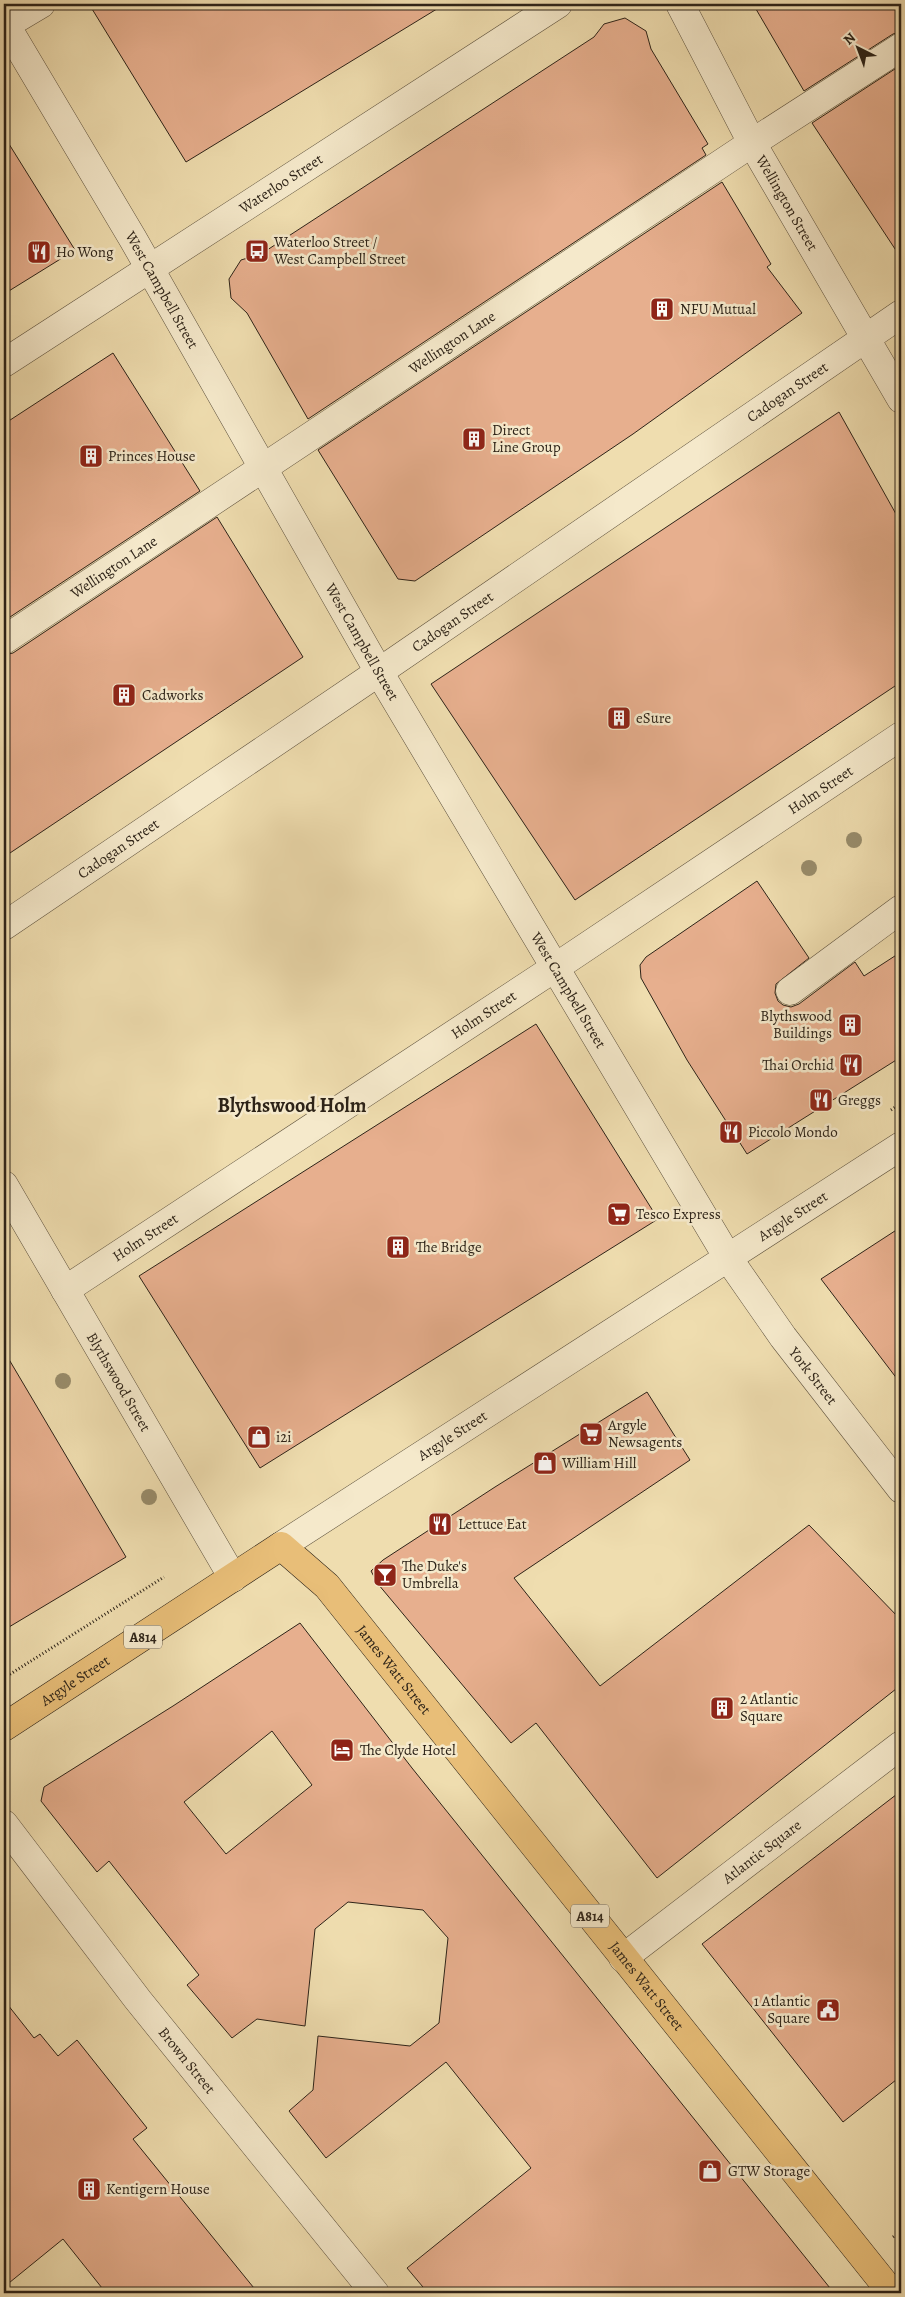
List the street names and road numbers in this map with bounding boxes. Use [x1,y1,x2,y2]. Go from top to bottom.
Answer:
street label: Waterloo Street [234,149,327,219]
street label: Wellington Street [751,151,823,255]
street label: West Campbell Street [120,227,203,352]
street label: Wellington Lane [404,306,500,379]
street label: Cadogan Street [743,357,832,427]
street label: Wellington Lane [66,531,161,604]
street label: West Campbell Street [320,579,404,704]
street label: Cadogan Street [408,587,497,657]
street label: Holm Street [784,761,857,819]
street label: Cadogan Street [74,814,163,883]
street label: West Campbell Street [526,928,611,1052]
street label: Holm Street [447,986,520,1044]
street label: Argyle Street [753,1186,831,1246]
street label: Holm Street [109,1208,182,1266]
street label: Blythswood Street [82,1329,156,1435]
street label: York Street [784,1342,842,1409]
street label: Argyle Street [413,1406,491,1466]
street label: James Watt Street [352,1621,436,1719]
road number: A814 [124,1625,162,1648]
street label: Argyle Street [36,1651,114,1711]
street label: Atlantic Square [718,1815,806,1889]
road number: A814 [571,1904,609,1928]
street label: James Watt Street [605,1937,689,2035]
street label: Brown Street [154,2023,220,2098]

